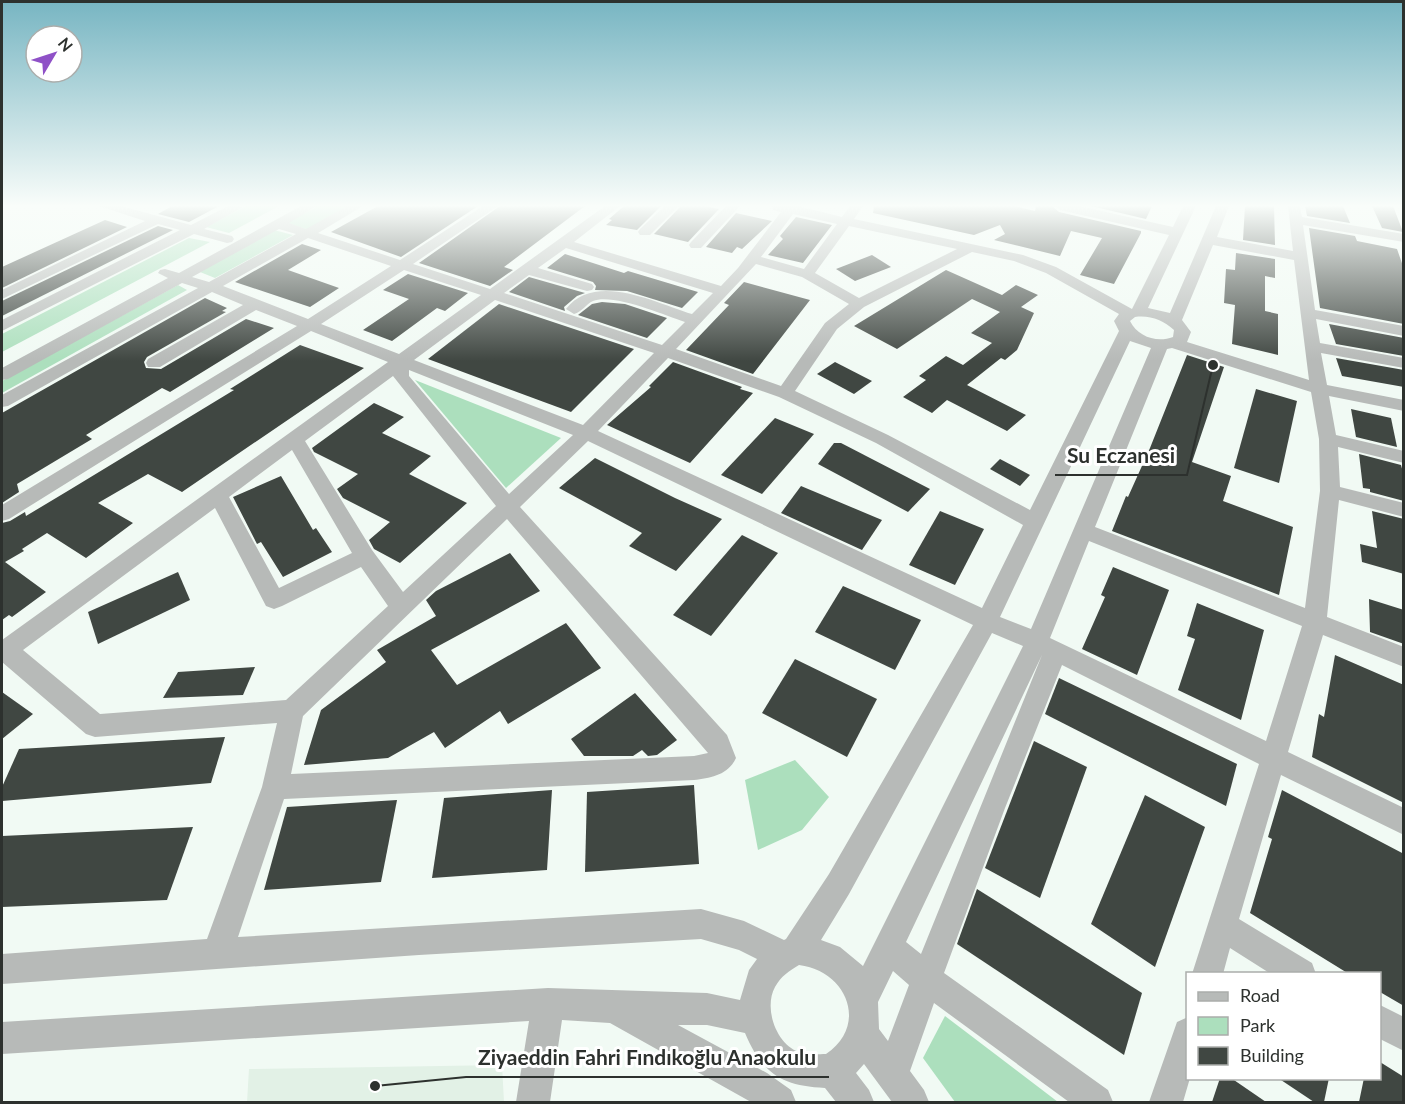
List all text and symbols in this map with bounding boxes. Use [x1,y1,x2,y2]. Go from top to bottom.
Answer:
north arrow [24,24,84,84]
text: N [55,33,77,55]
callout: Su Eczanesi [1055,436,1187,475]
text: Su Eczanesi [1067,442,1175,467]
legend [1186,972,1381,1080]
text: Road [1240,984,1280,1006]
text: Park [1240,1014,1276,1036]
callout: Ziyaeddin Fahri Fındıkoğlu Anaokulu [466,1038,829,1077]
text: Ziyaeddin Fahri Fındıkoğlu Anaokulu [478,1044,816,1069]
text: Building [1240,1044,1304,1066]

